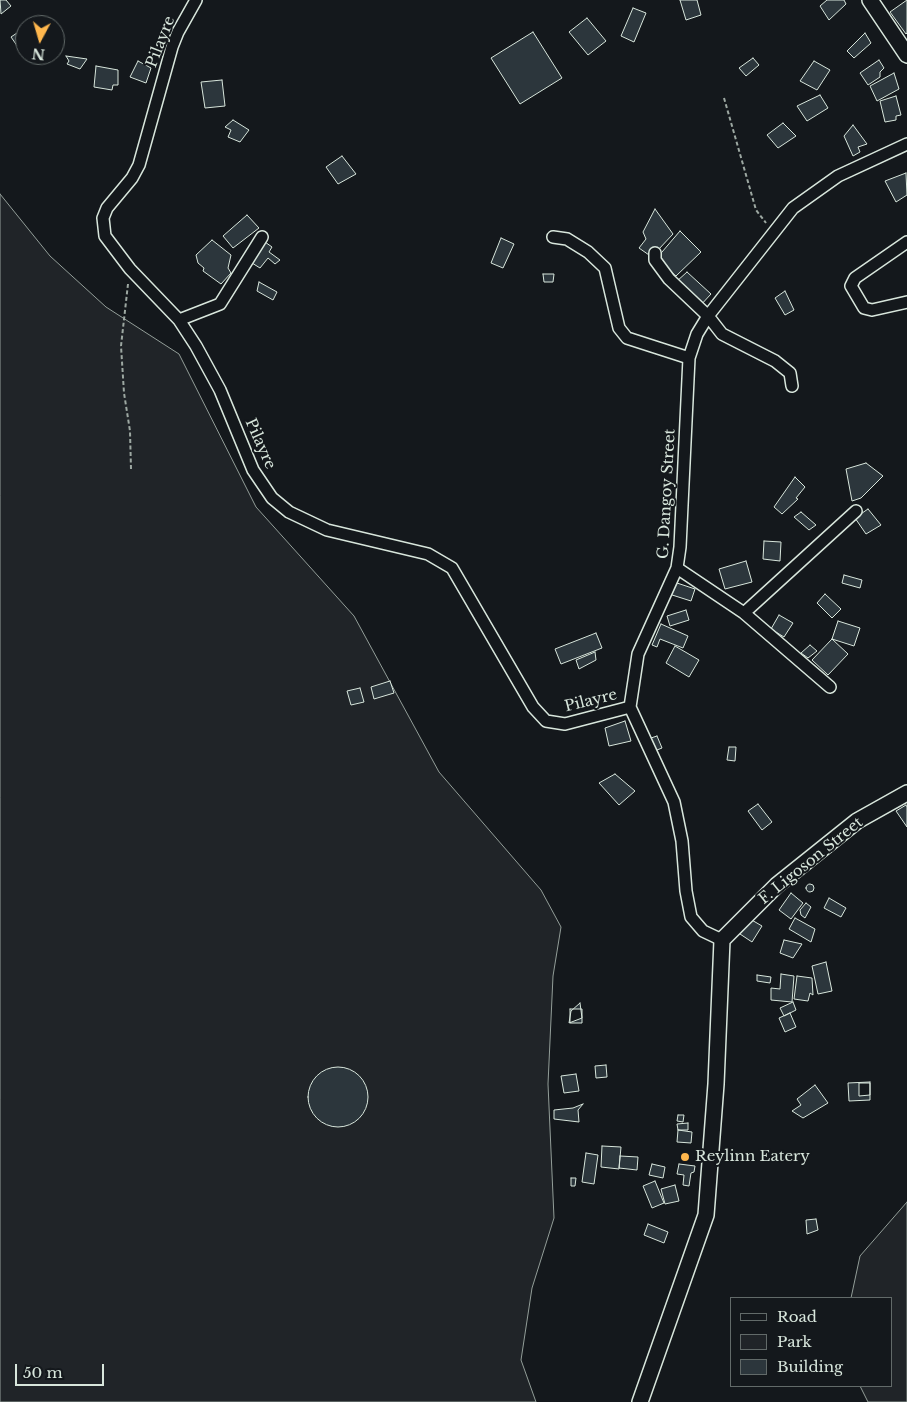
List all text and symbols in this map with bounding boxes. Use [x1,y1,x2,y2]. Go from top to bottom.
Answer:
street label: Pilayre [143,14,179,70]
north arrow [15,15,65,65]
text: N [31,44,46,64]
street label: Pilayre [241,416,279,472]
street label: G. Dangoy Street [655,428,679,560]
street label: Pilayre [563,686,619,716]
street label: F. Ligoson Street [755,814,867,908]
place label: Reylinn Eatery [695,1148,810,1166]
marker: Reylinn Eatery [679,1151,691,1163]
legend [730,1297,892,1387]
text: Road [777,1307,817,1326]
text: Park [777,1332,812,1351]
scale bar [18,1354,106,1386]
text: Building [777,1357,843,1376]
text: 50 m [23,1363,63,1382]

